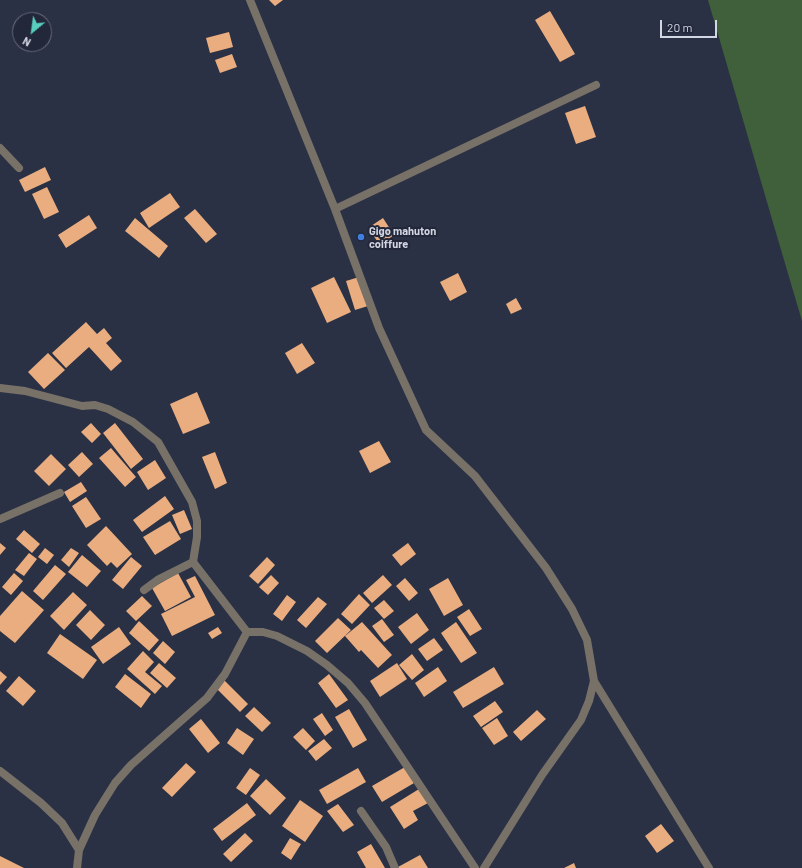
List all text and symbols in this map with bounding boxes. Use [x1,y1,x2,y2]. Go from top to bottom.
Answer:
north arrow [12,12,52,52]
scale bar [662,12,719,38]
text: 20 m [667,20,693,34]
text: N [20,35,33,50]
place label: Gigo mahuton coiffure [369,224,436,250]
marker: Gigo mahuton coiffure [356,232,366,242]

